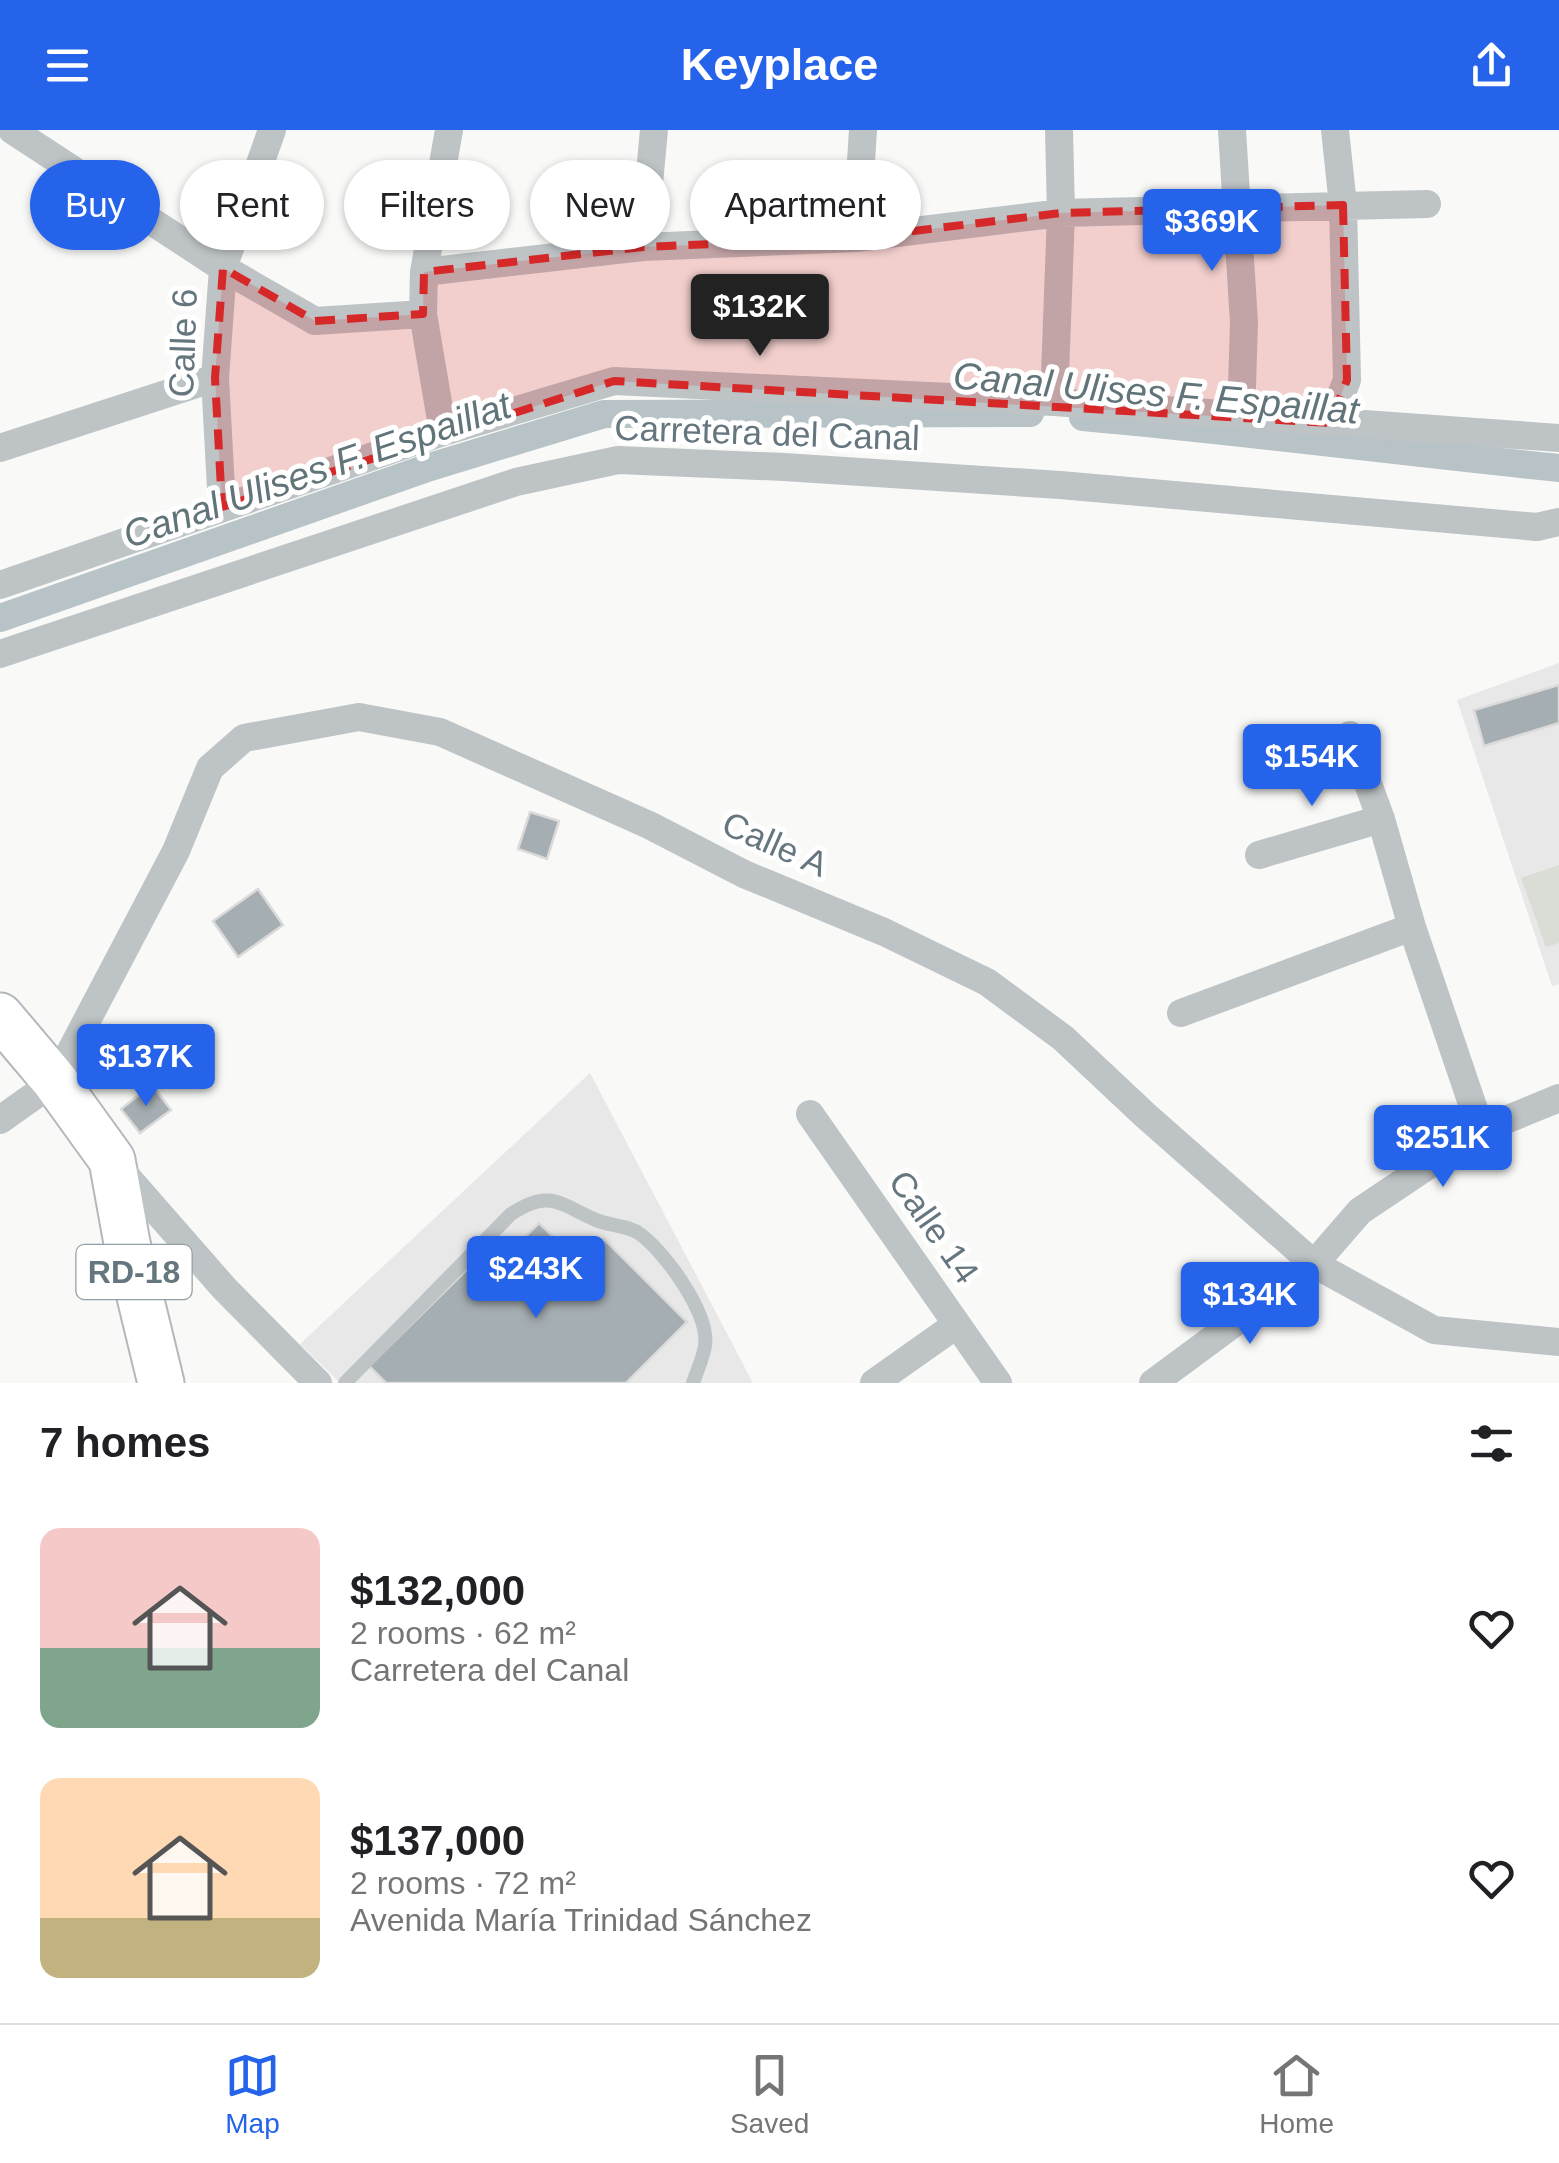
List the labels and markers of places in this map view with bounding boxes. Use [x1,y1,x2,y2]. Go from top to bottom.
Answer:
pin: $369K [1142,189,1282,274]
pin: $132K [690,274,830,359]
pin: $154K [1242,724,1382,809]
pin: $137K [76,1024,216,1109]
pin: $251K [1373,1105,1513,1190]
pin: $243K [466,1236,606,1321]
pin: $134K [1180,1262,1320,1347]

